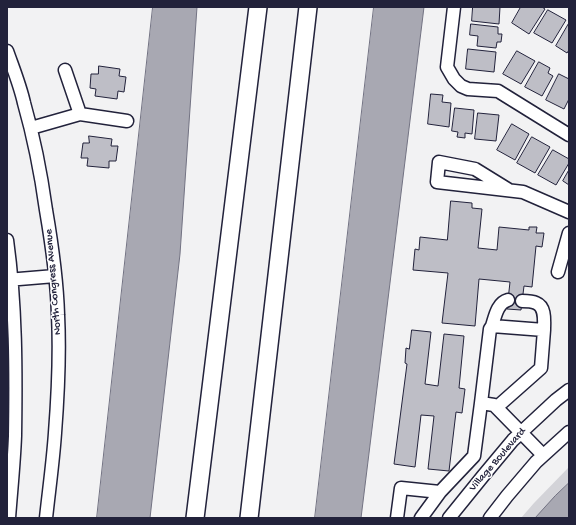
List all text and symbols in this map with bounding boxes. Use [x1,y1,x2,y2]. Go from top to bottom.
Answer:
street label: North Congress Avenue [43,228,65,336]
street label: Village Boulevard [467,426,529,494]

